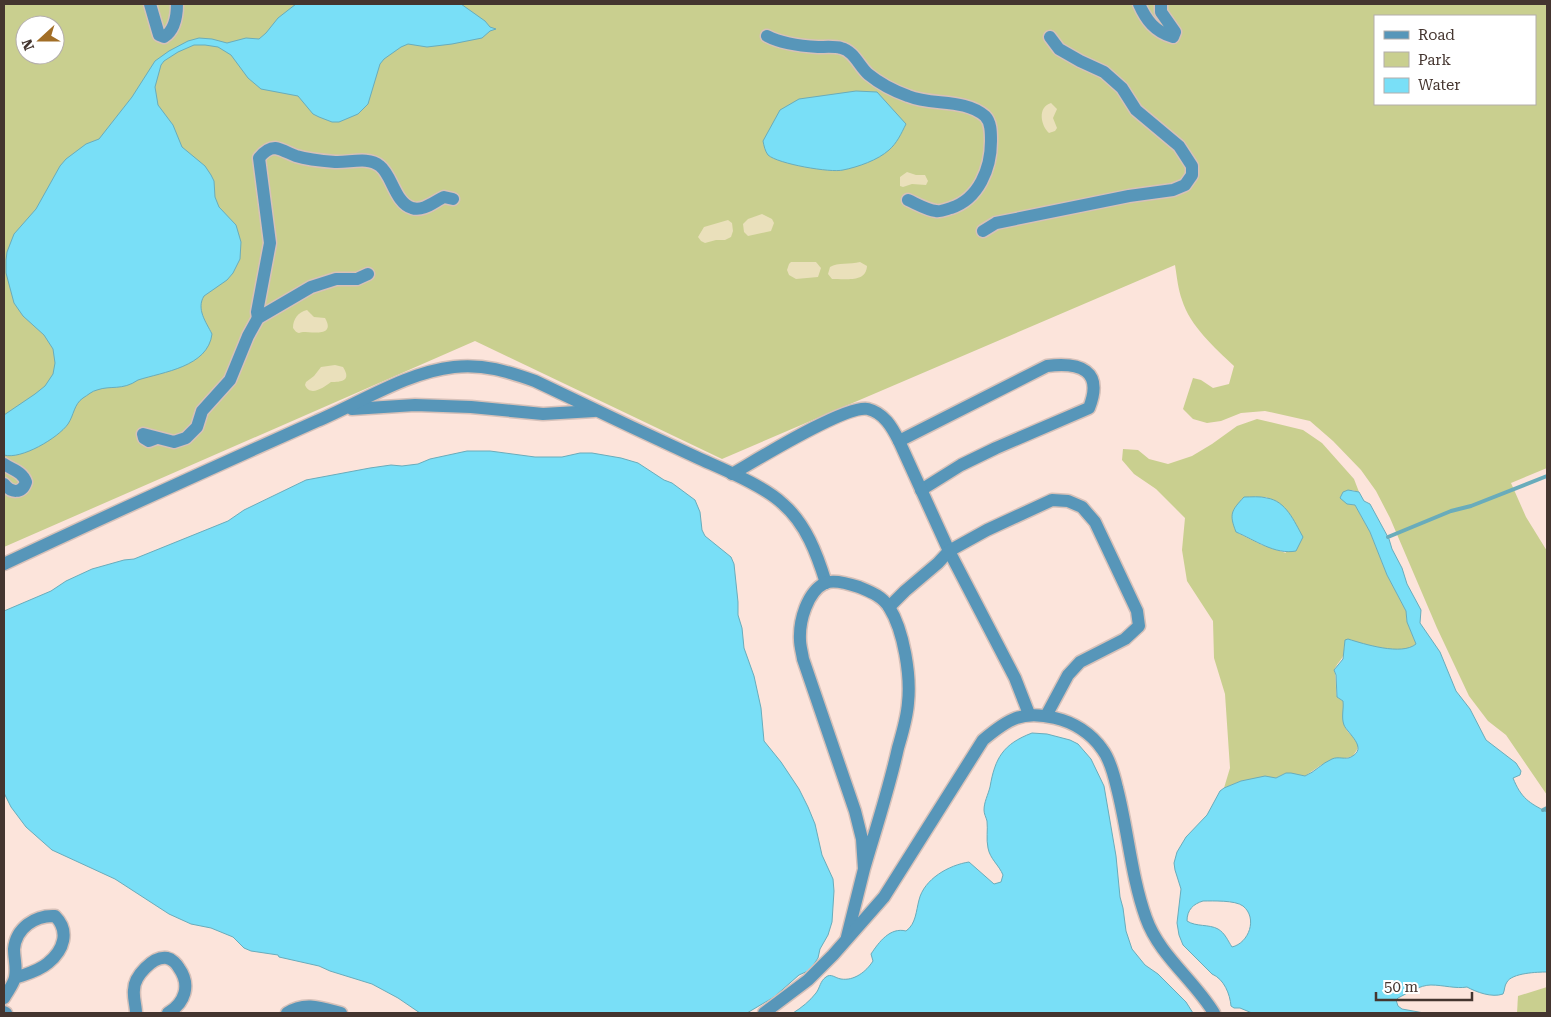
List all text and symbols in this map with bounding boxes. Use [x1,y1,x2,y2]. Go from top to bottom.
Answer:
north arrow [15,15,65,65]
legend [1374,15,1536,105]
text: Road [1418,26,1455,44]
text: N [18,37,37,53]
text: Park [1418,51,1452,69]
text: Water [1418,76,1460,94]
scale bar [1376,970,1472,1002]
text: 50 m [1384,978,1419,996]

